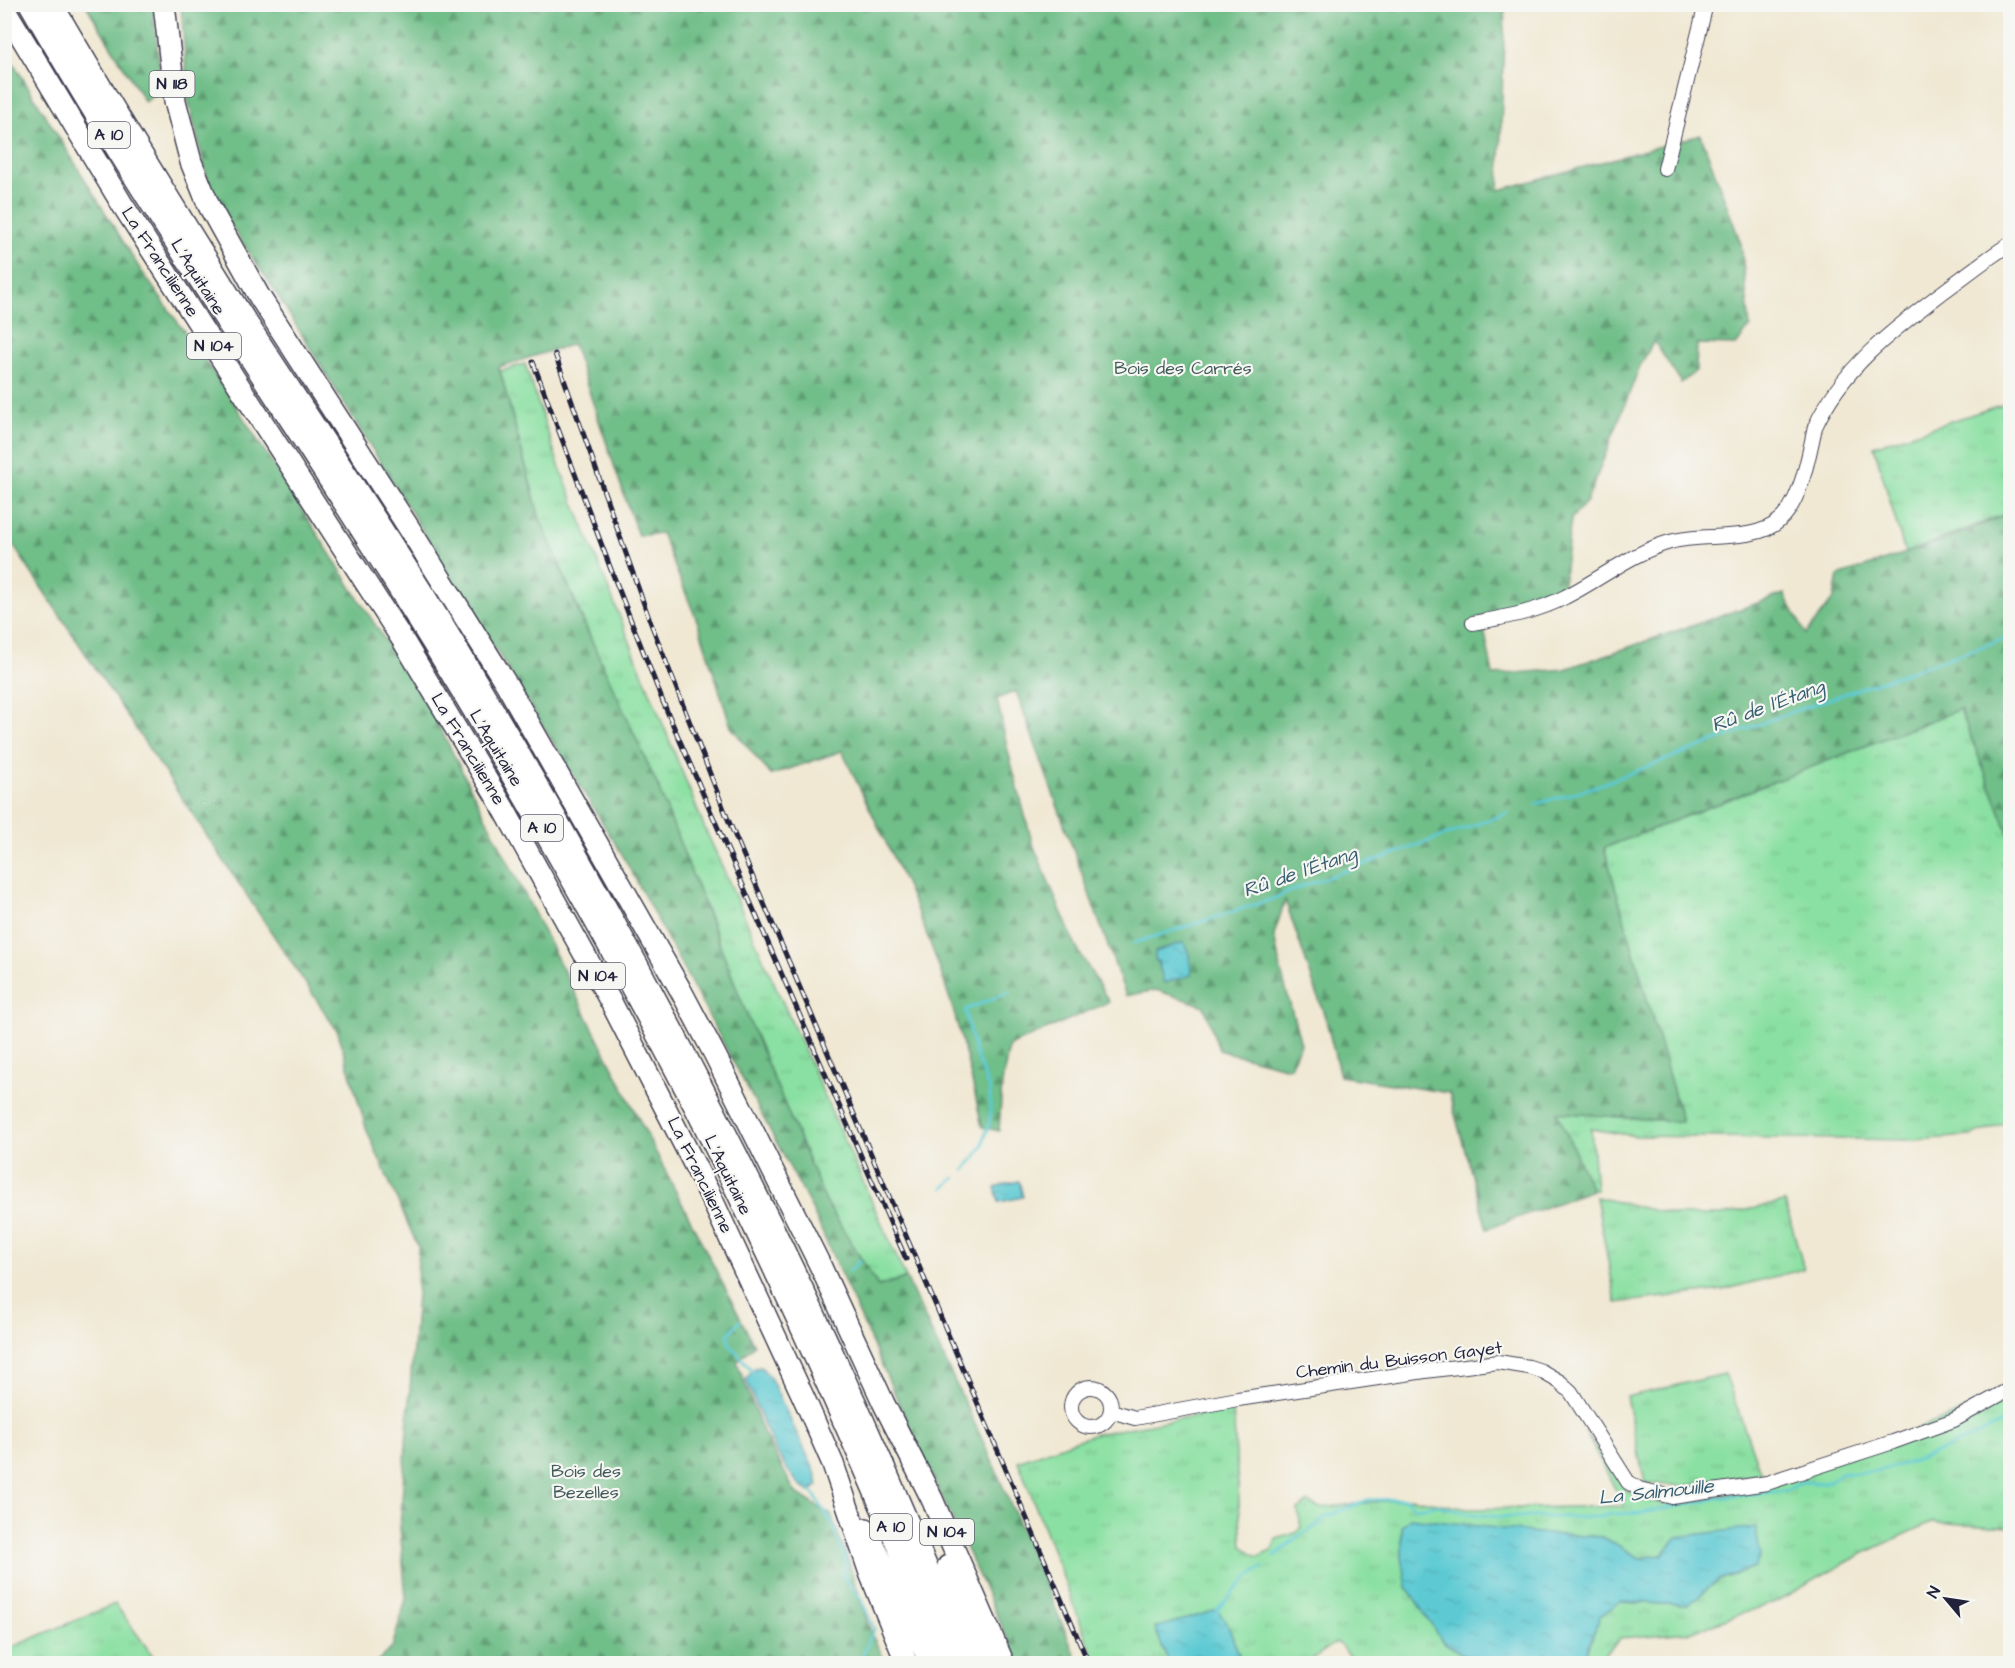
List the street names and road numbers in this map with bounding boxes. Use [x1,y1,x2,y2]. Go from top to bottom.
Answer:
road number: N 118 [150,71,195,97]
road number: A 10 [88,122,130,148]
street label: La Francilienne [115,202,205,322]
street label: L'Aquitaine [165,234,232,320]
road number: N 104 [187,333,241,359]
street label: La Francilienne [425,688,511,810]
street label: L'Aquitaine [463,705,529,791]
road number: A 10 [521,815,563,841]
road number: N 104 [571,963,625,989]
street label: La Francilienne [661,1113,739,1238]
street label: L'Aquitaine [698,1131,758,1219]
street label: Chemin du Buisson Gayet [1294,1335,1504,1386]
road number: A 10 [870,1514,912,1540]
road number: N 104 [920,1519,974,1545]

